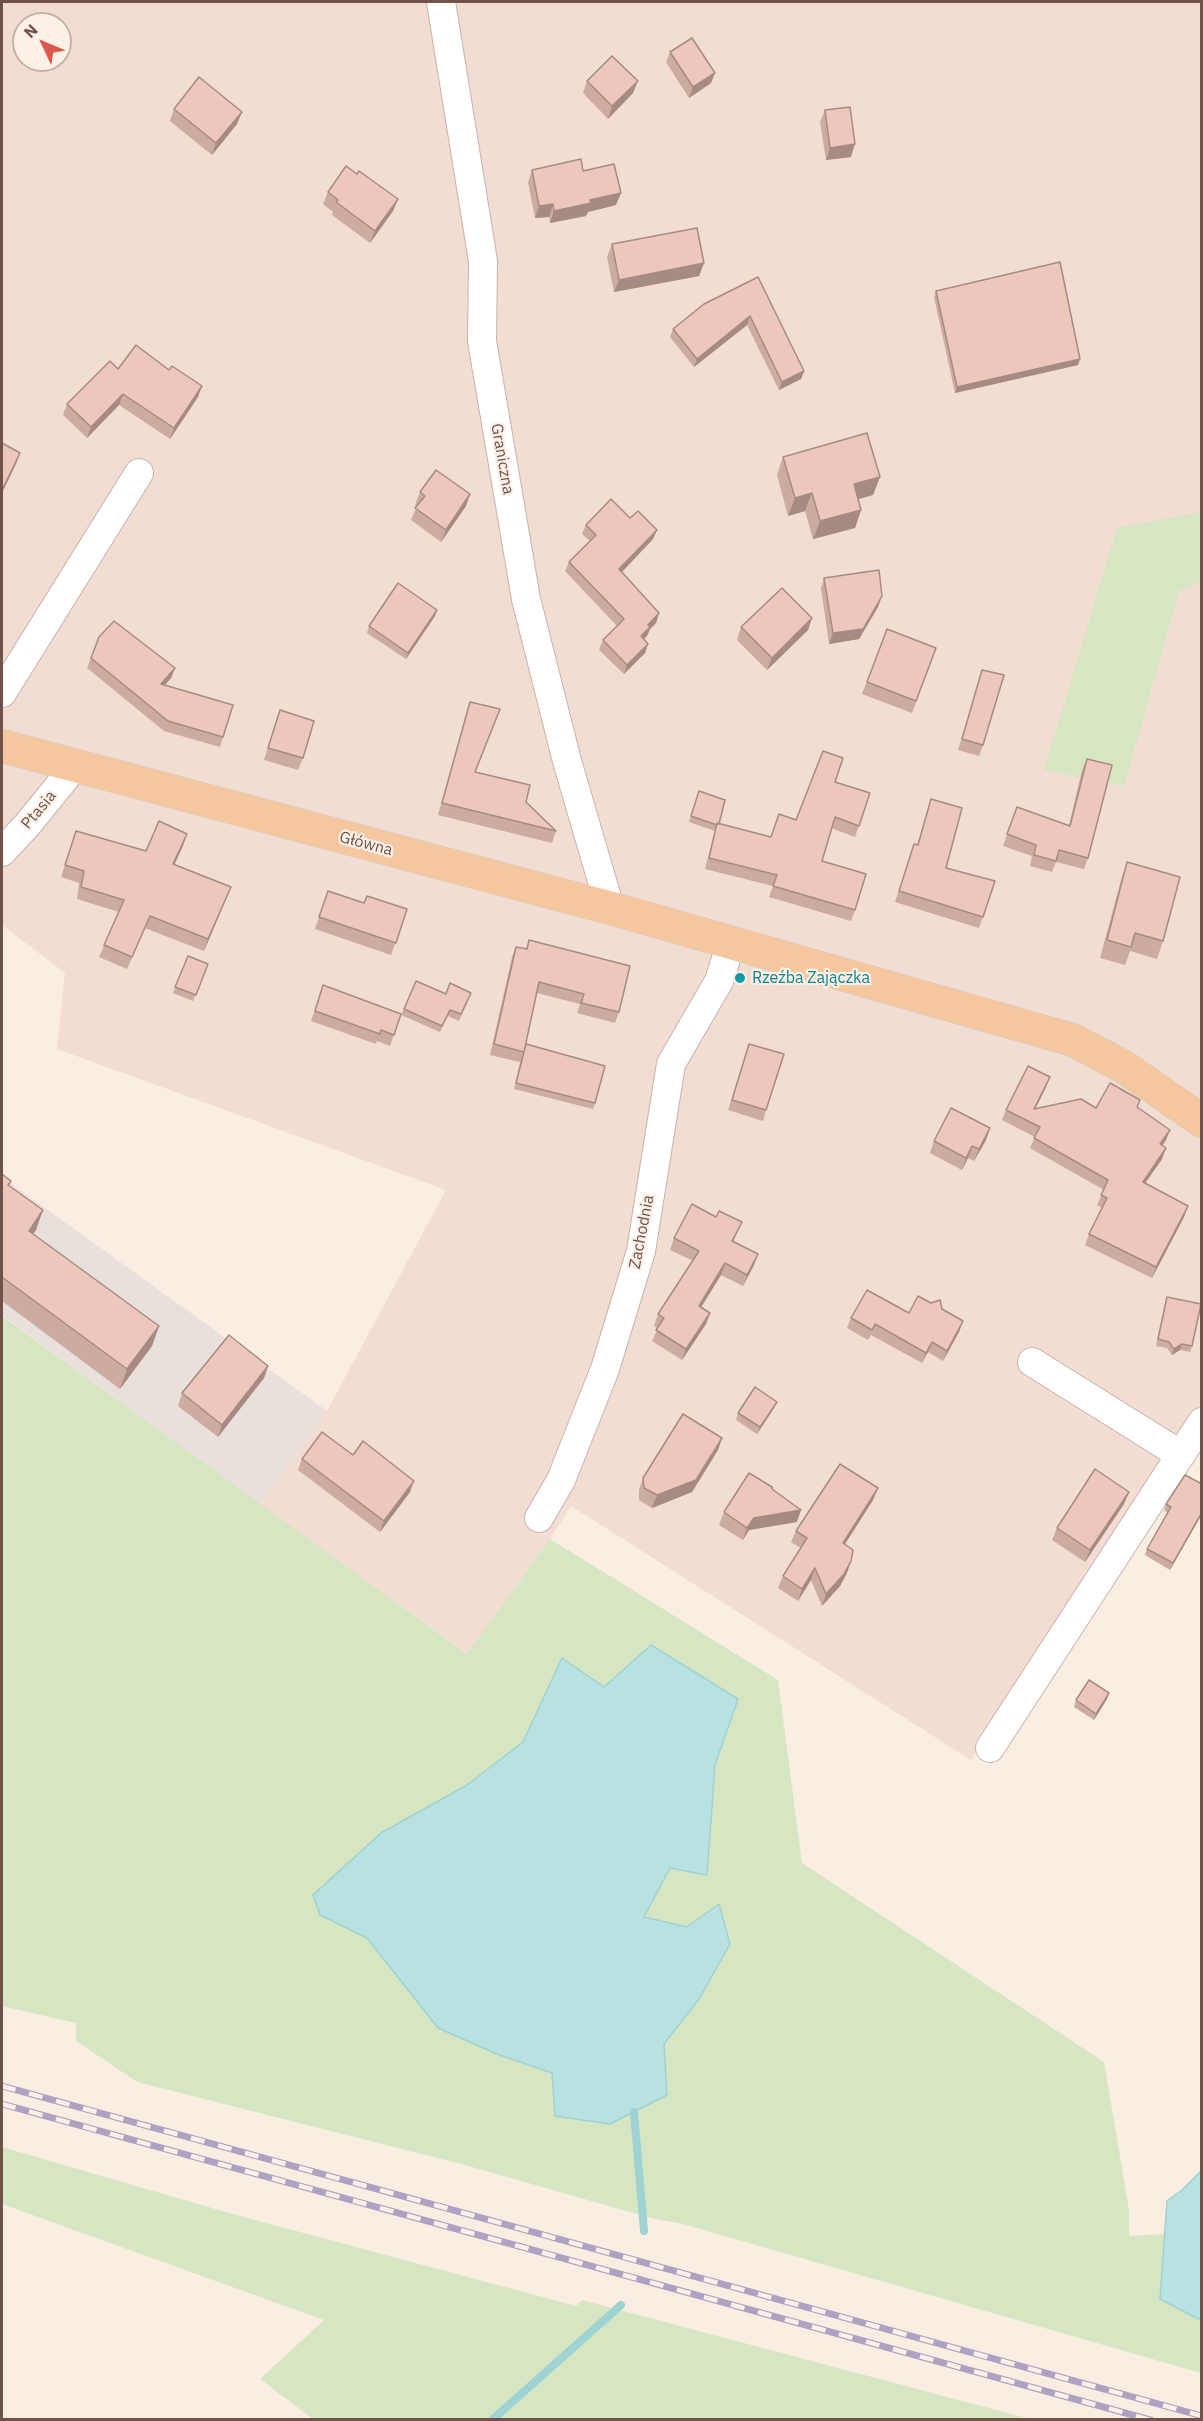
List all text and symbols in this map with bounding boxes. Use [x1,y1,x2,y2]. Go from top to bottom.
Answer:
north arrow [12,12,72,72]
text: N [19,20,42,42]
street label: Graniczna [486,422,518,496]
street label: Ptasia [17,787,61,833]
street label: Główna [337,828,395,860]
place label: Rzeźba Zajączka [752,968,870,988]
marker: Rzeźba Zajączka [733,971,747,985]
street label: Zachodnia [625,1193,659,1271]

